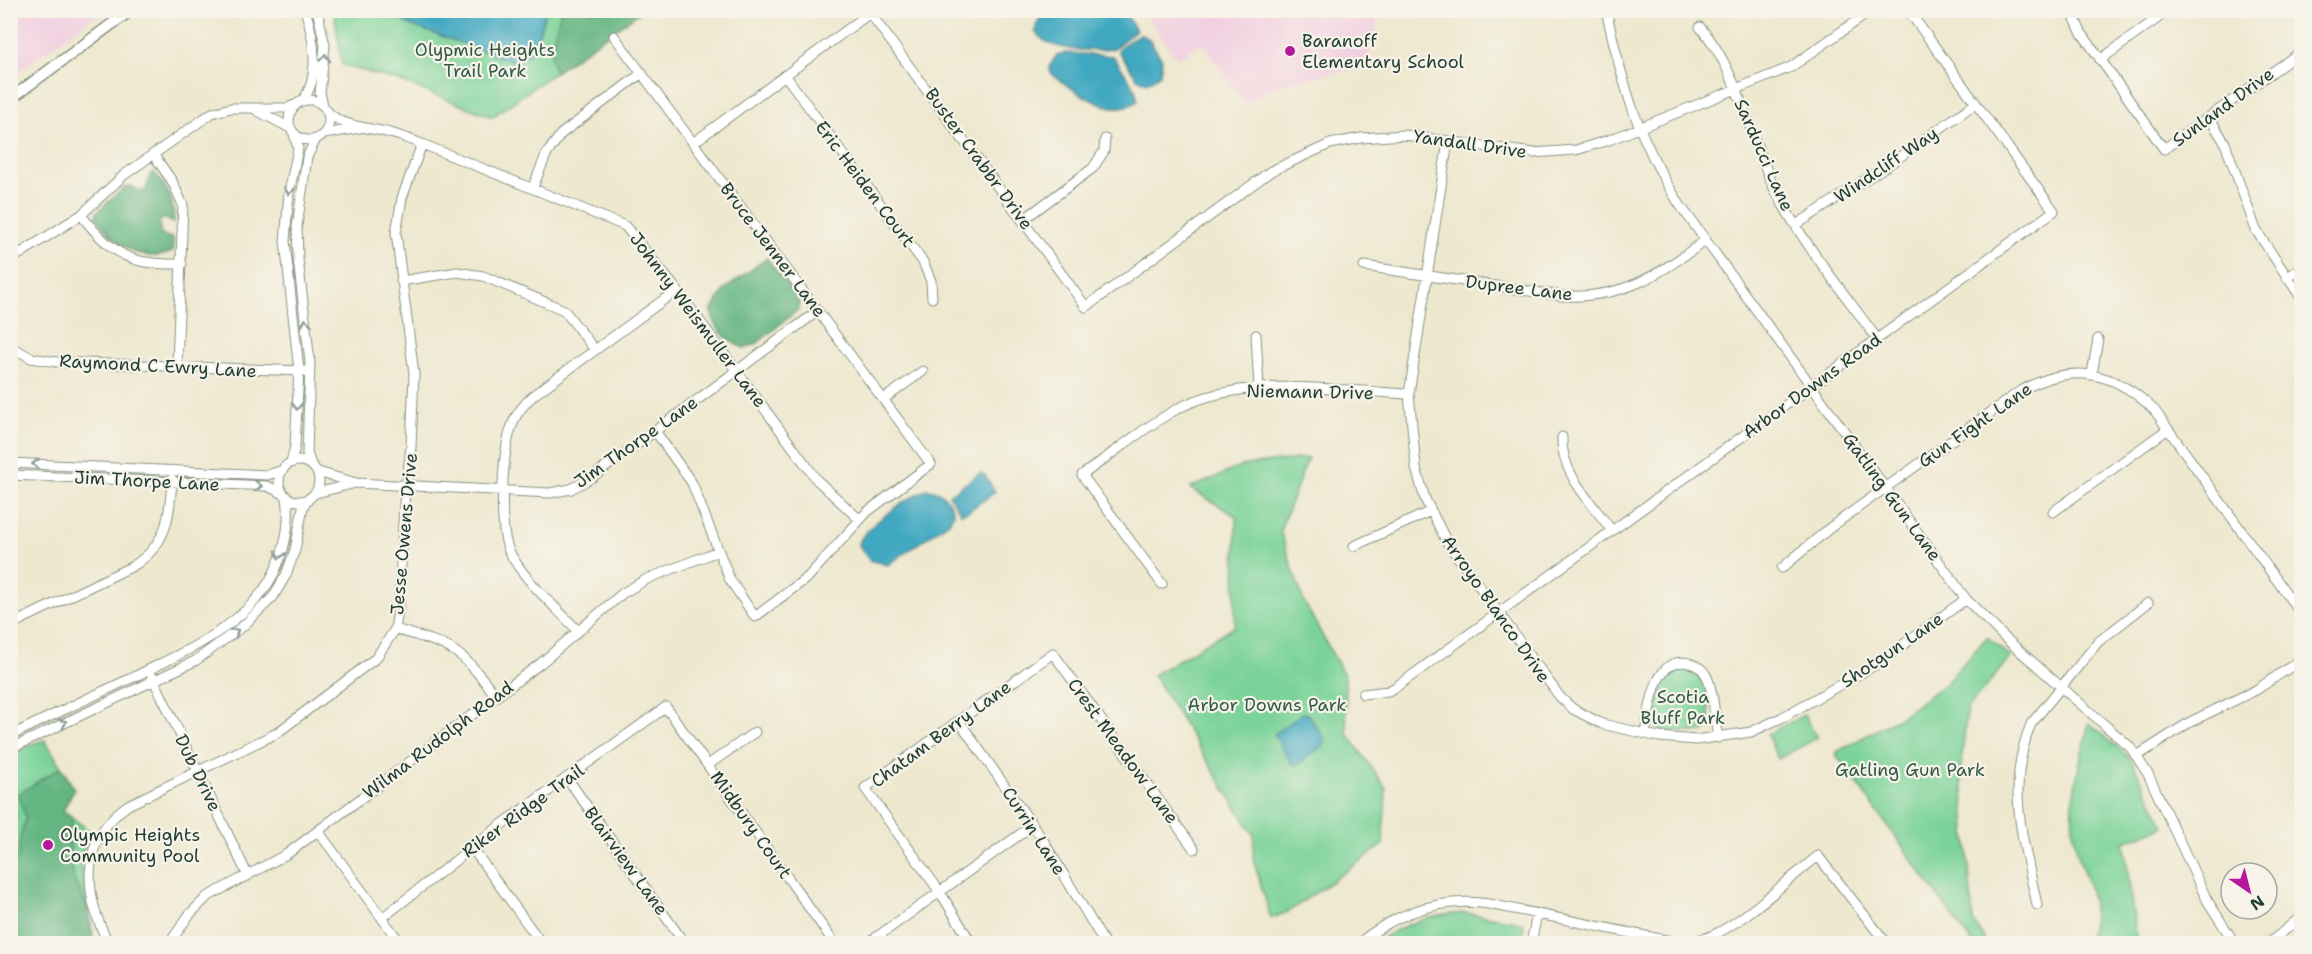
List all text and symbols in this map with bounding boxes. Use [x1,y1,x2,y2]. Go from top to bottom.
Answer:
place label: Baranoff Elementary School [1302,29,1465,74]
park label: Olypmic Heights Trail Park [415,38,555,83]
marker: Baranoff Elementary School [1283,44,1297,58]
one-way arrow [318,53,331,62]
street label: Sunland Drive [2167,62,2279,152]
street label: Buster Crabbr Drive [919,83,1039,235]
street label: Sarducci Lane [1729,95,1799,215]
street label: Eric Heiden Court [810,116,920,252]
street label: Windcliff Way [1829,121,1943,209]
street label: Yandall Drive [1412,124,1528,164]
street label: Bruce Jenner Lane [714,178,832,322]
one-way arrow [284,187,296,196]
street label: Johnny Weismuller Lane [624,227,772,413]
street label: Dupree Lane [1464,270,1574,306]
one-way arrow [300,318,312,327]
street label: Arbor Downs Road [1738,328,1886,444]
street label: Raymond C Ewry Lane [59,349,257,383]
street label: Gun Fight Lane [1913,377,2037,473]
street label: Niemann Drive [1246,379,1374,405]
street label: Jim Thorpe Lane [569,390,703,494]
one-way arrow [291,402,304,411]
street label: Gatling Gun Lane [1837,428,1947,566]
street label: Jesse Owens Drive [385,452,423,616]
one-way arrow [32,458,41,471]
street label: Jim Thorpe Lane [74,465,220,497]
one-way arrow [253,480,262,493]
street label: Arroyo Blanco Drive [1436,531,1556,687]
one-way arrow [275,549,287,560]
street label: Shotgun Lane [1836,607,1948,693]
one-way arrow [228,629,239,640]
street label: Crest Meadow Lane [1062,673,1184,829]
street label: Wilma Rudolph Road [358,675,518,805]
street label: Chatam Berry Lane [866,675,1016,793]
park label: Scotia Bluff Park [1641,685,1725,730]
park label: Arbor Downs Park [1187,693,1347,717]
one-way arrow [56,719,67,731]
street label: Dub Drive [169,730,227,816]
street label: Riker Ridge Trail [457,758,589,863]
park label: Gatling Gun Park [1835,758,1985,782]
street label: Midbury Court [705,766,797,884]
street label: Currin Lane [997,782,1071,880]
street label: Blairview Lane [578,802,674,920]
place label: Olympic Heights Community Pool [60,823,200,868]
marker: Olympic Heights Community Pool [41,838,55,852]
north arrow [2219,861,2279,921]
text: N [2246,891,2269,915]

